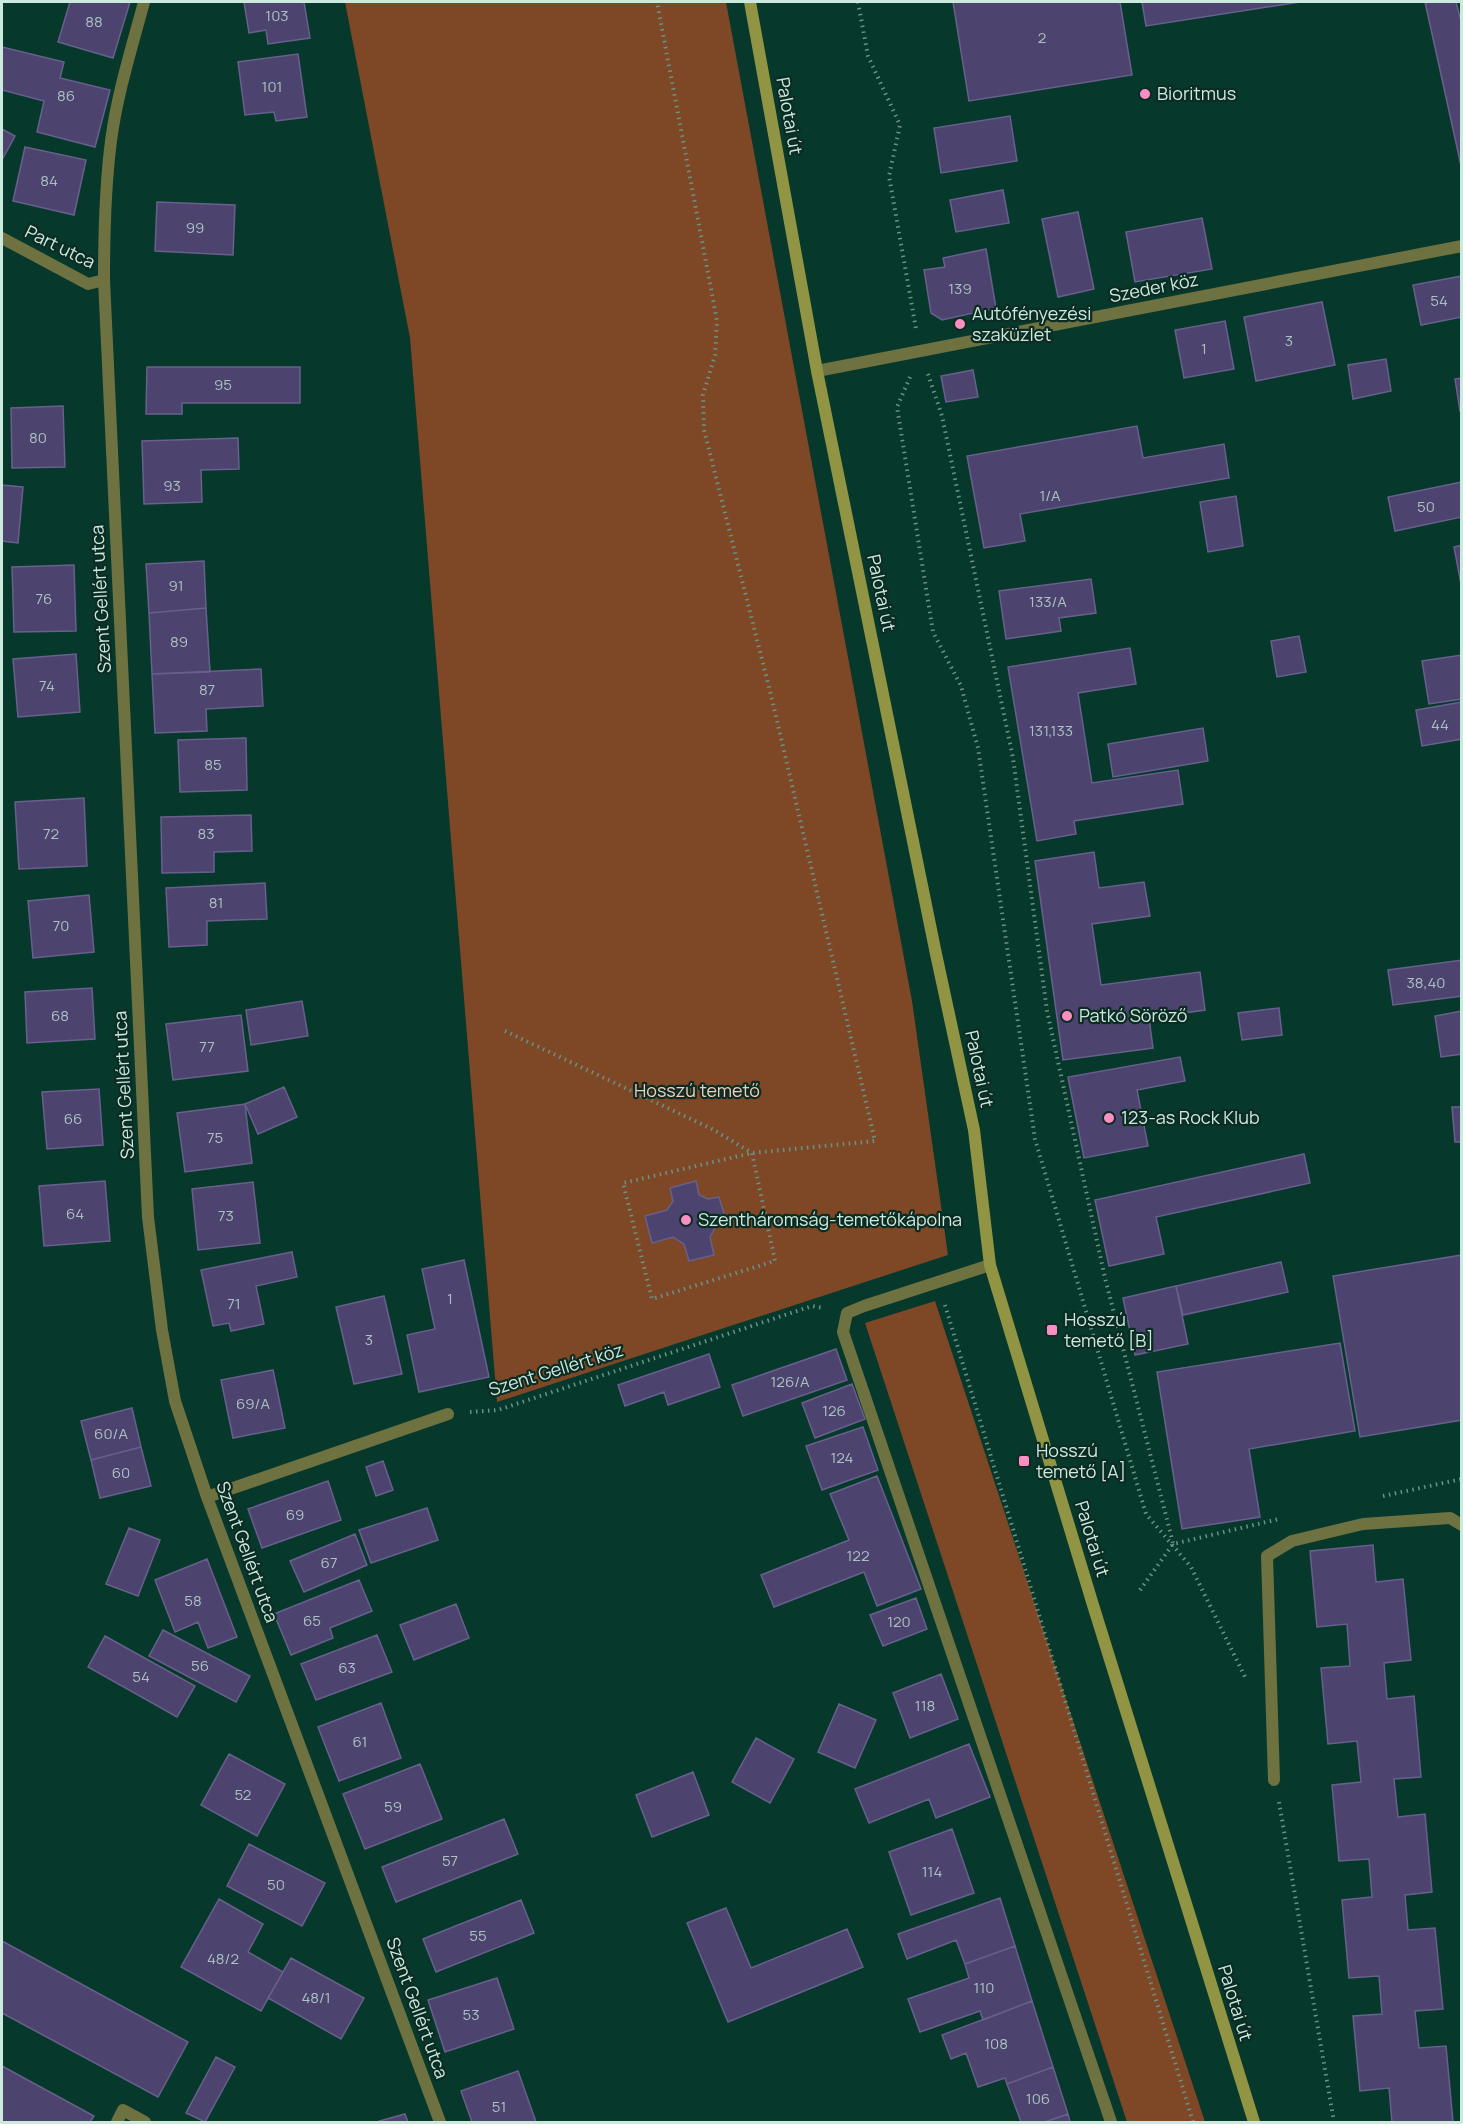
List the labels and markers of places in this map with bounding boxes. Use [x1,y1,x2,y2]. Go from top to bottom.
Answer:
place label: Bioritmus [1157,81,1236,105]
marker: Bioritmus [1138,87,1152,101]
place label: Autófényezési szaküzlet [972,301,1091,346]
marker: Autófényezési szaküzlet [953,317,967,331]
place label: Patkó Söröző [1079,1003,1187,1027]
marker: Patkó Söröző [1060,1009,1074,1023]
place label: 123-as Rock Klub [1121,1105,1260,1129]
marker: 123-as Rock Klub [1102,1111,1116,1125]
place label: Szentháromság-temetőkápolna [698,1207,962,1231]
marker: Szentháromság-temetőkápolna [679,1213,693,1227]
place label: Hosszú temető [B] [1064,1307,1154,1352]
marker: Hosszú temető [B] [1045,1323,1059,1337]
place label: Hosszú temető [A] [1036,1438,1126,1483]
marker: Hosszú temető [A] [1017,1454,1031,1468]

